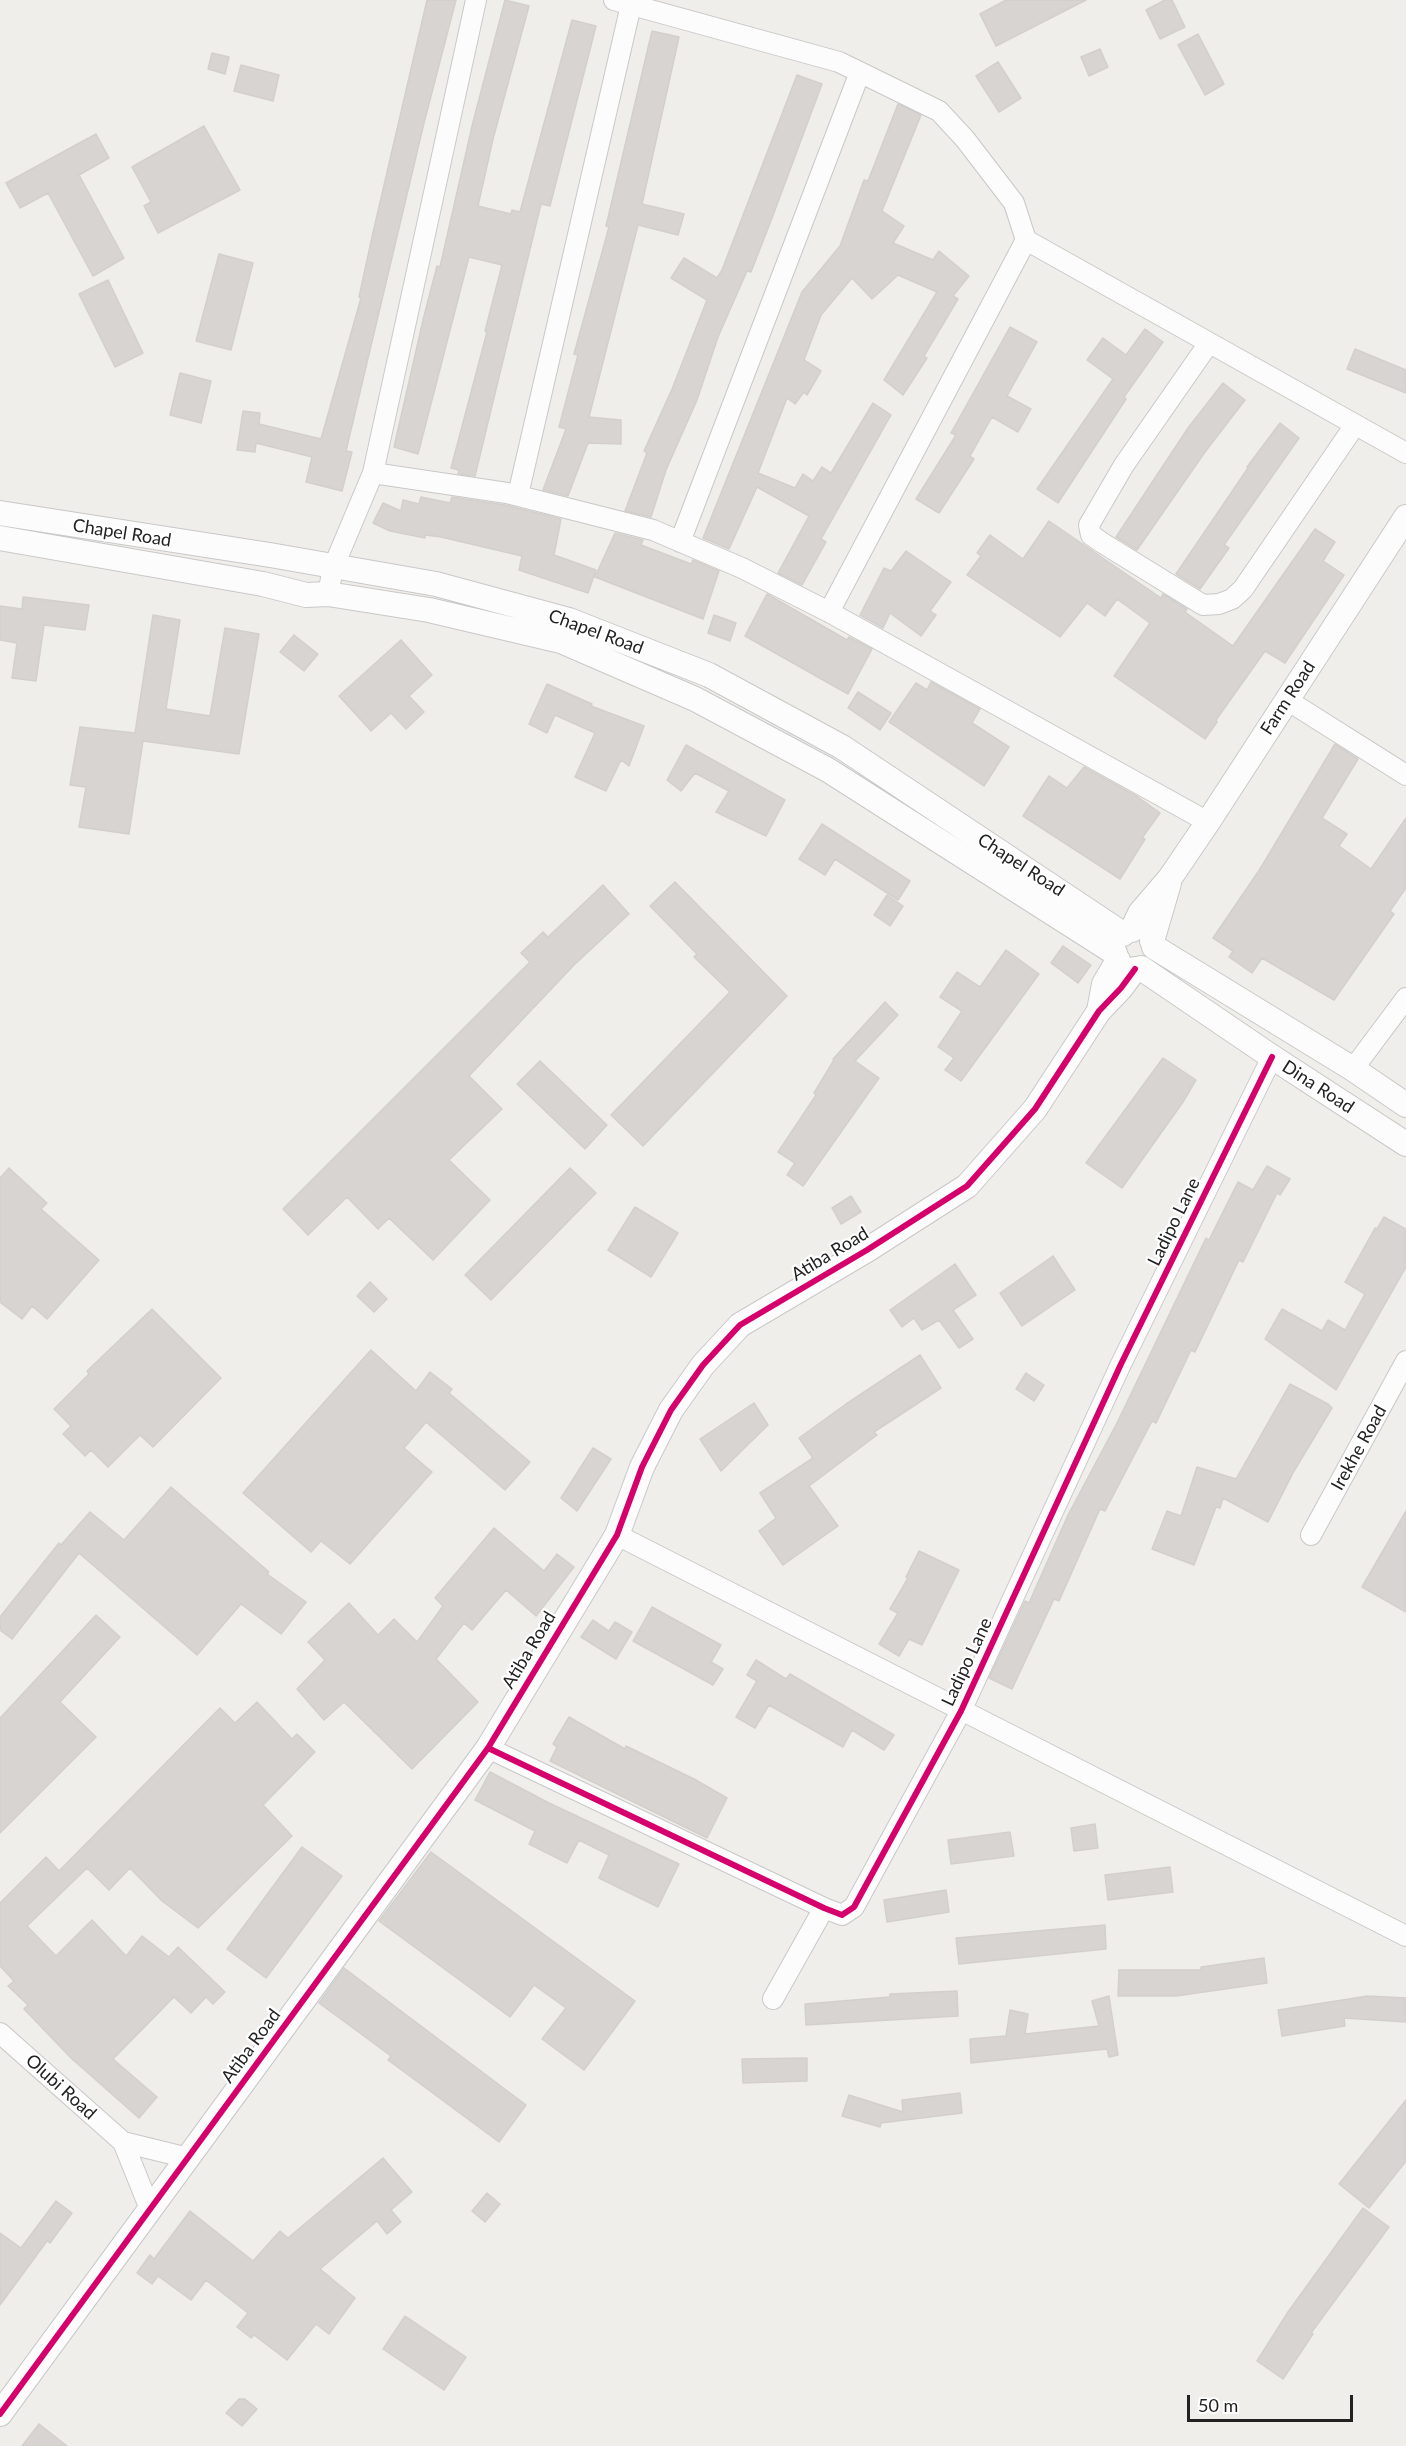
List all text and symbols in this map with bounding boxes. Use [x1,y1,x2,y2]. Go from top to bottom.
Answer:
street label: Chapel Road [71,515,173,551]
street label: Chapel Road [546,605,646,659]
street label: Farm Road [1256,657,1320,739]
street label: Chapel Road [973,829,1069,901]
street label: Dina Road [1278,1056,1358,1118]
street label: Ladipo Lane [1143,1174,1205,1270]
street label: Atiba Road [787,1223,873,1285]
street label: Irekhe Road [1327,1402,1391,1494]
street label: Atiba Road [498,1607,560,1693]
street label: Ladipo Lane [937,1614,997,1710]
street label: Atiba Road [217,2005,285,2087]
street label: Olubi Road [21,2050,101,2124]
scale bar [1190,2383,1356,2421]
text: 50 m [1198,2394,1238,2416]

